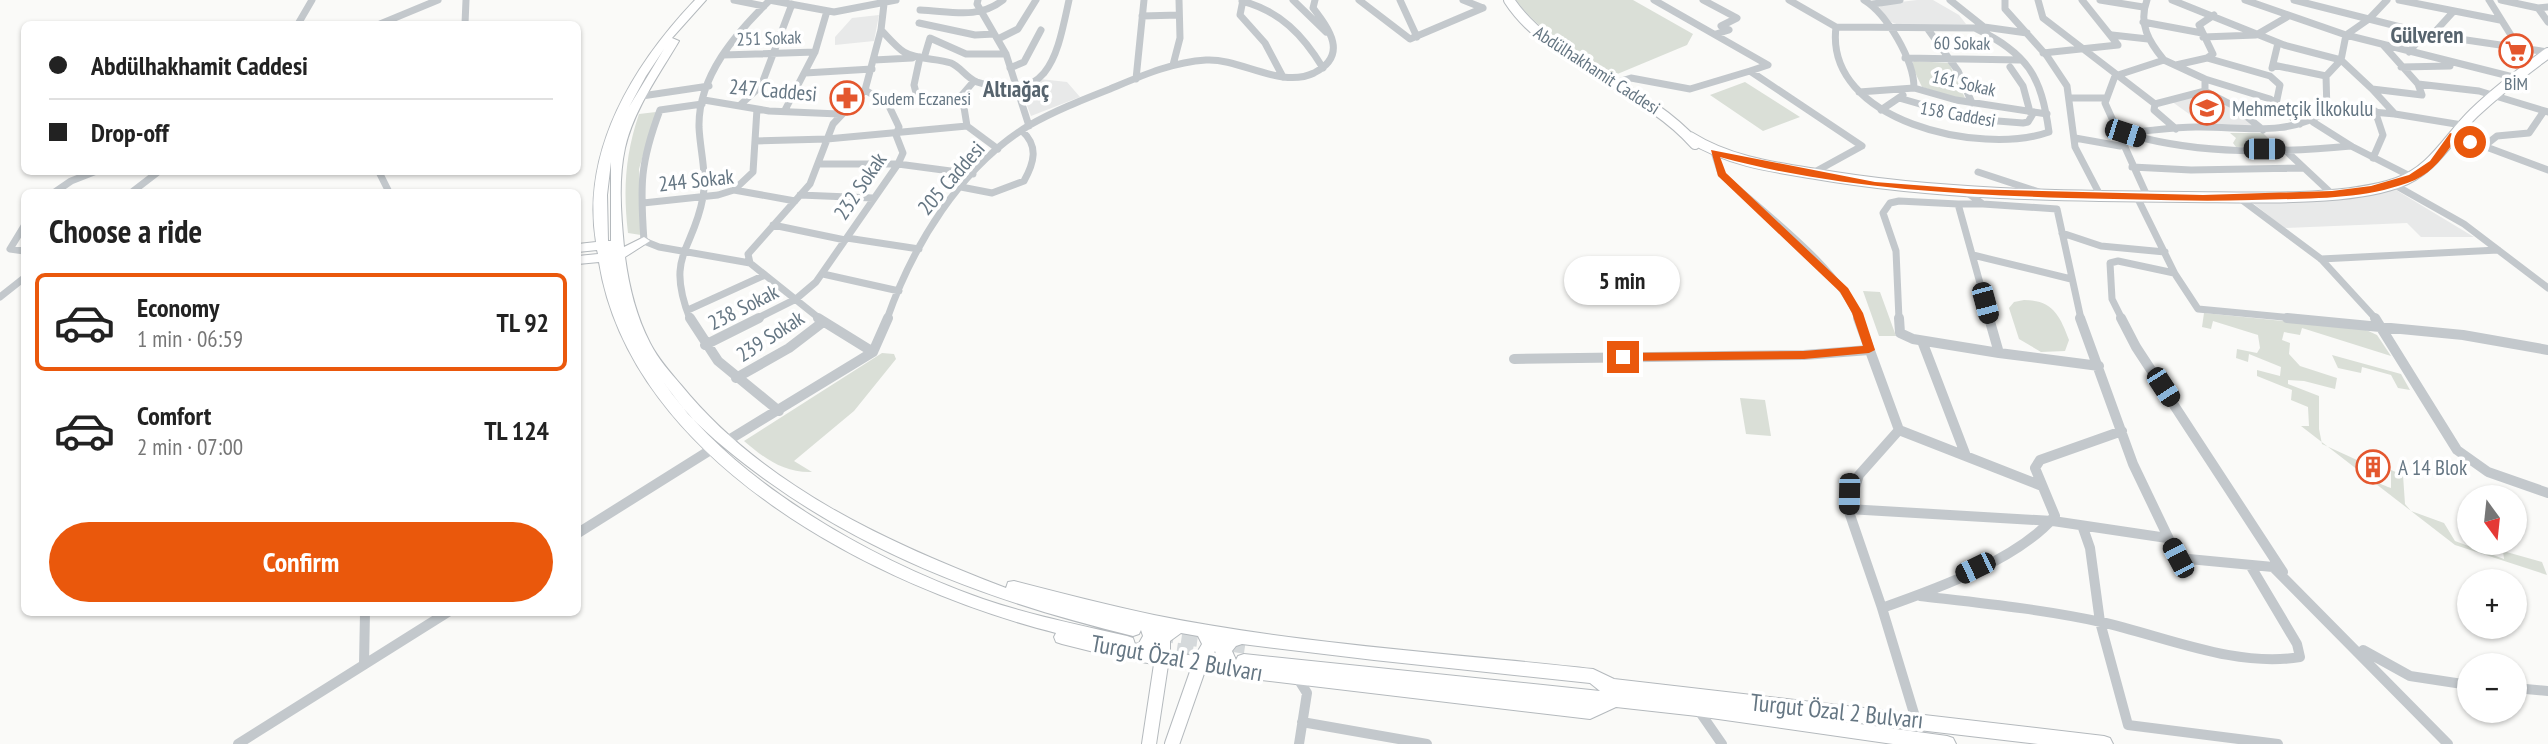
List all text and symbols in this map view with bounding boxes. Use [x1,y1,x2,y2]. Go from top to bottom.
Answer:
district label: Gülveren [2390,20,2464,49]
street label: Abdülhakhamit Caddesi [1530,21,1664,119]
street label: 251 Sokak [736,25,802,51]
street label: 60 Sokak [1933,31,1991,55]
supermarket icon: BİM [2497,32,2535,70]
text: Abdülhakhamit Caddesi [91,49,308,82]
street label: 161 Sokak [1930,65,1998,101]
place label: BİM [2504,72,2528,95]
street label: 247 Caddesi [728,73,818,107]
district label: Altıağaç [982,74,1049,103]
pharmacy icon: Sudem Eczanesi [828,79,866,117]
place label: Sudem Eczanesi [872,87,971,110]
school or university icon: Mehmetçik İlkokulu [2188,89,2226,127]
place label: Mehmetçik İlkokulu [2232,95,2373,122]
street label: 158 Caddesi [1918,96,1998,132]
text: Drop-off [91,116,169,149]
car [2102,117,2149,149]
route start [2454,126,2486,158]
street label: 205 Caddesi [912,136,990,220]
car [2244,139,2286,160]
street label: 232 Sokak [828,147,892,225]
street label: 244 Sokak [657,163,735,197]
text: Choose a ride [49,210,202,252]
callout: 5 min [1565,256,1681,304]
text: 5 min [1599,266,1645,295]
street label: 238 Sokak [703,278,783,336]
car [1970,280,2001,326]
icon: car [53,291,116,354]
text: Economy [137,291,219,324]
street label: 239 Sokak [731,304,809,368]
text: TL 92 [497,306,549,339]
text: 1 min · 06:59 [137,324,243,353]
route end [1607,341,1639,373]
car [2143,364,2184,410]
icon: car [53,399,116,462]
text: Comfort [137,399,211,432]
text: TL 124 [484,414,549,447]
text: 2 min · 07:00 [137,432,243,461]
building icon: A 14 Blok [2354,448,2392,486]
place label: A 14 Blok [2398,454,2467,481]
car [1839,473,1860,515]
north arrow [2457,485,2527,555]
map controls [2457,485,2527,723]
button: Confirm [49,522,553,602]
car [2159,535,2198,581]
car [1952,549,1999,587]
button: + [2457,569,2527,639]
street label: Turgut Özal 2 Bulvarı [1089,628,1265,688]
button: − [2457,653,2527,723]
street label: Turgut Özal 2 Bulvarı [1749,687,1925,735]

